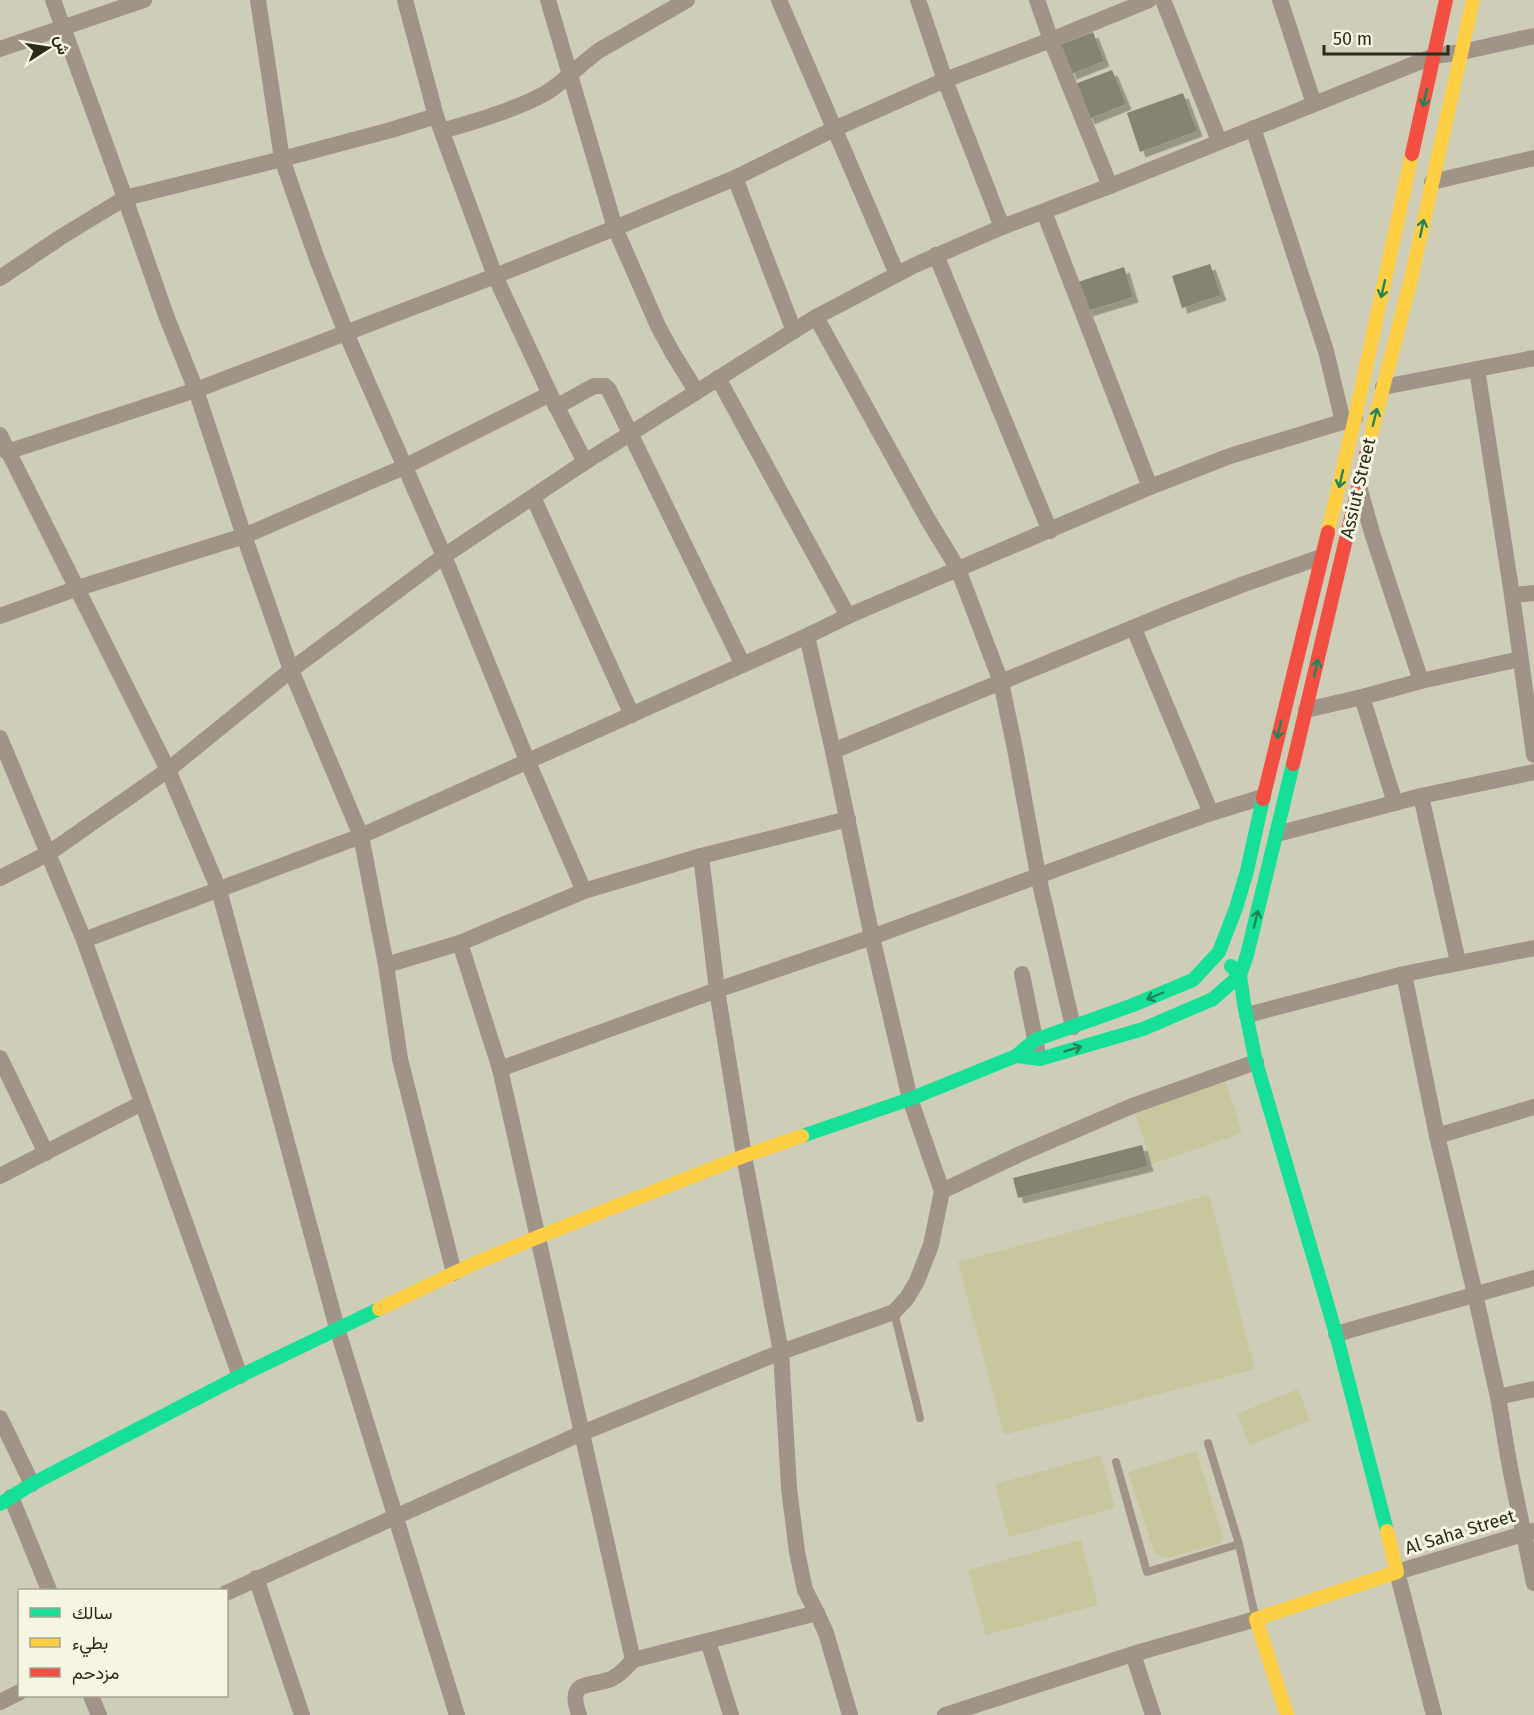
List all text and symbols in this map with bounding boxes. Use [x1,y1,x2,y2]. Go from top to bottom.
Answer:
north arrow [18,18,78,78]
scale bar [1324,18,1448,56]
text: 50 m [1333,28,1372,50]
text: ش [51,34,73,56]
one-way arrow [1418,89,1430,108]
one-way arrow [1417,219,1428,238]
one-way arrow [1377,279,1389,298]
one-way arrow [1370,408,1382,427]
street label: Assiut Street [1336,435,1380,540]
one-way arrow [1335,469,1346,488]
one-way arrow [1310,659,1322,678]
one-way arrow [1273,720,1285,739]
one-way arrow [1251,910,1262,929]
one-way arrow [1146,991,1164,1002]
one-way arrow [1063,1043,1082,1054]
street label: Al Saha Street [1402,1505,1518,1559]
legend [18,1589,228,1697]
text: سالك [72,1602,112,1624]
text: بطيء [72,1632,108,1658]
text: مزدحم [72,1662,119,1685]

